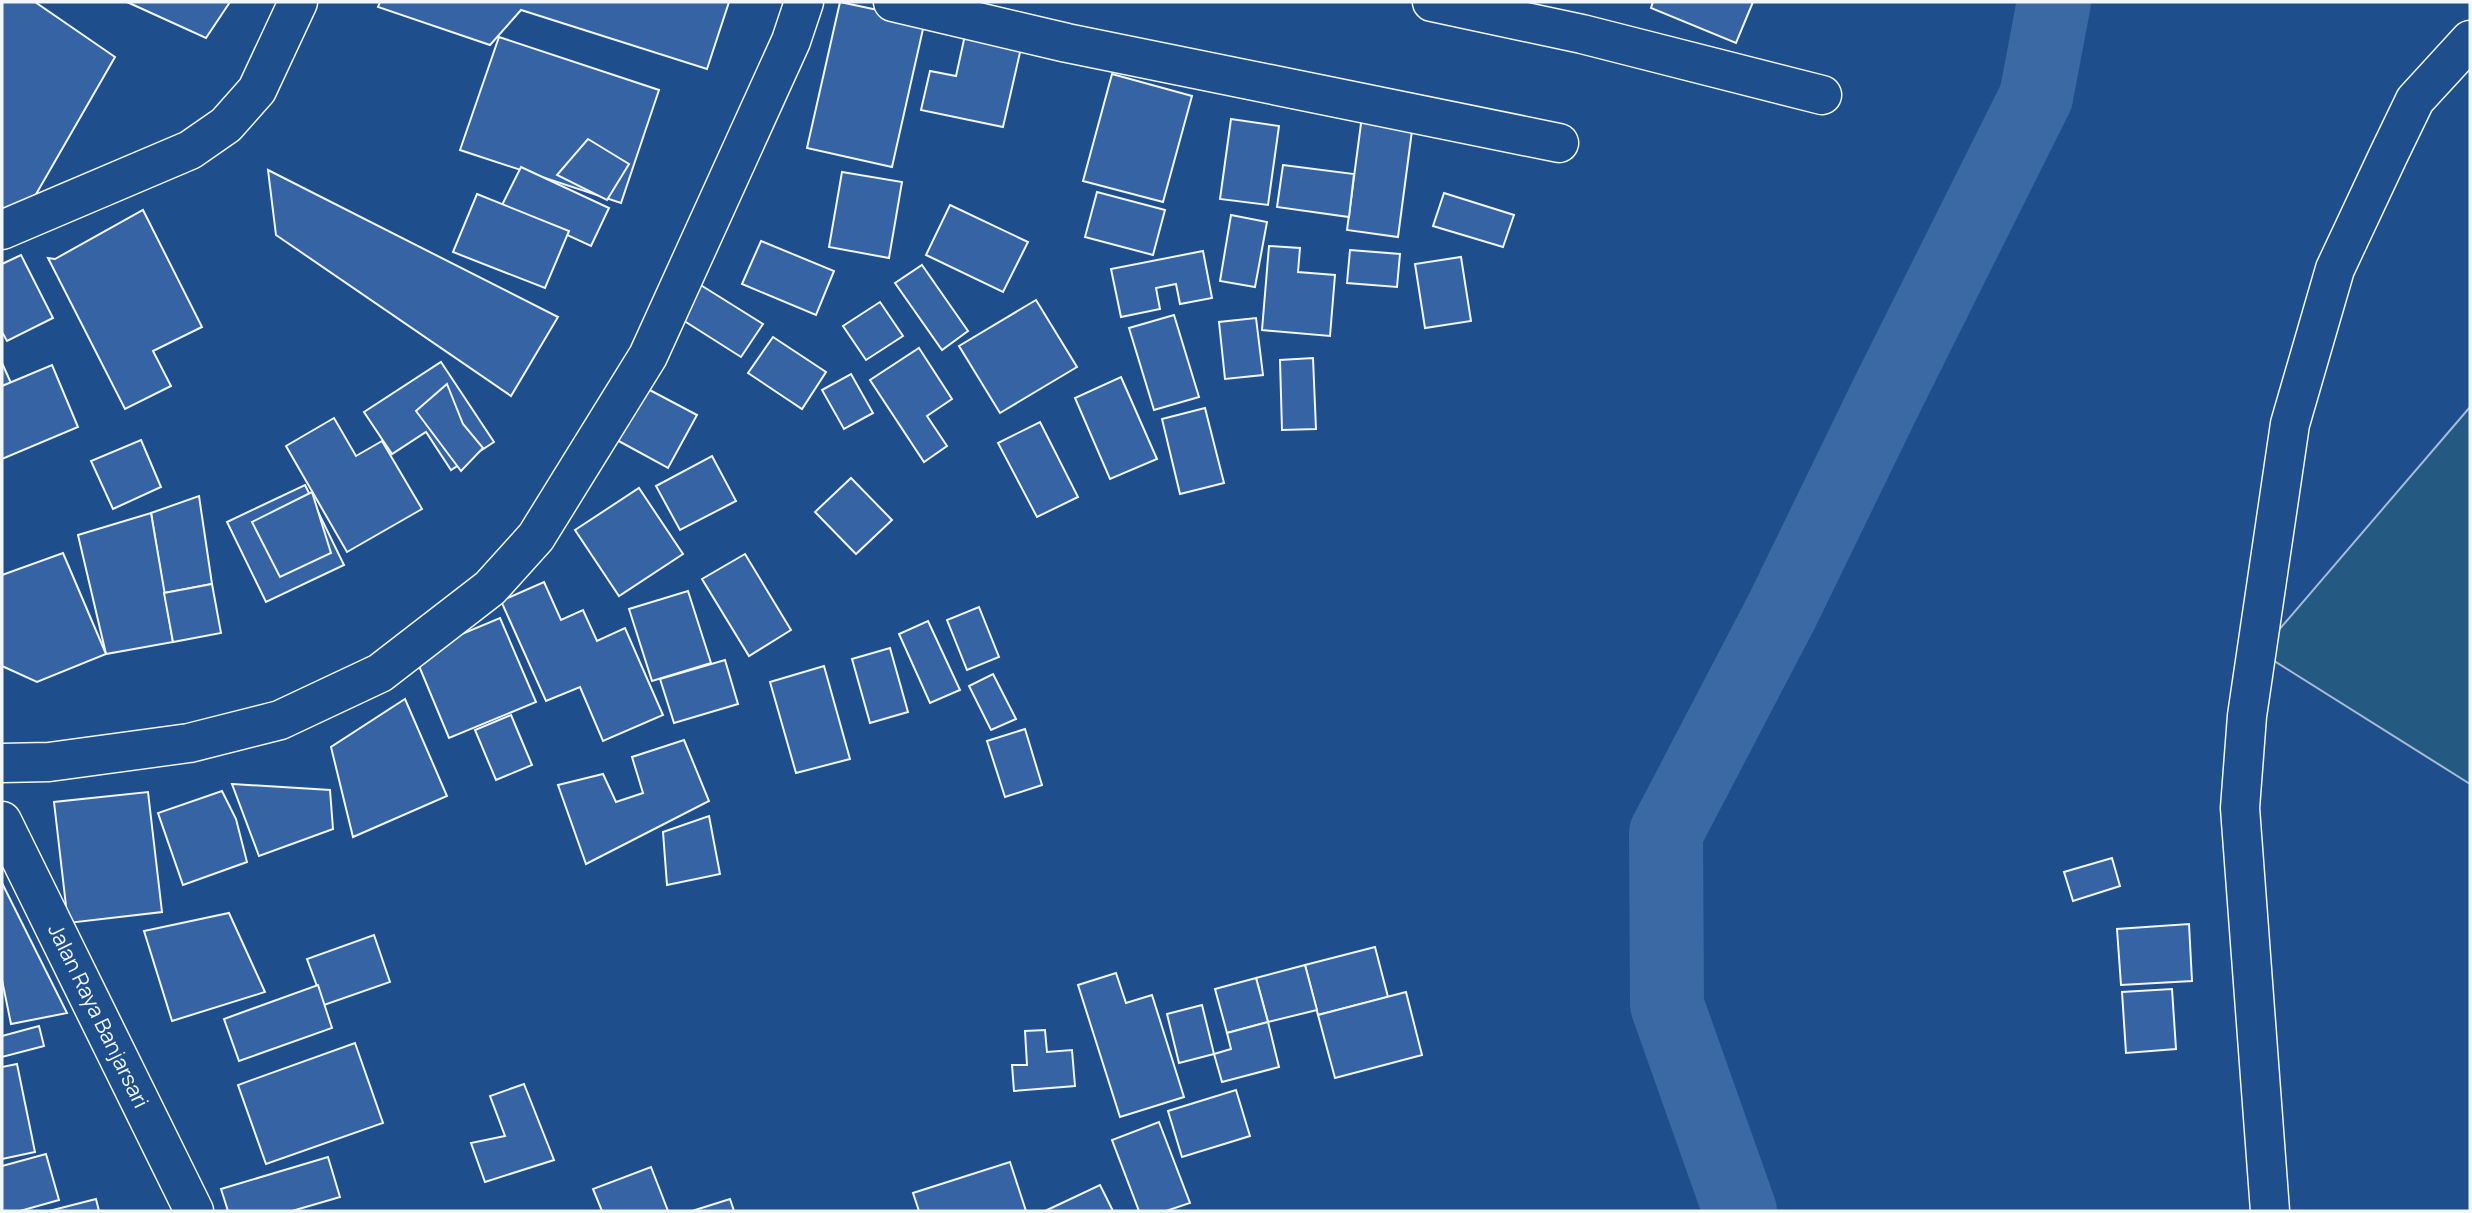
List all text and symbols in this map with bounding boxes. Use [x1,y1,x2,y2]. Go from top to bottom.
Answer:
street label: Jalan Raya Banjarsari [42,919,156,1112]

